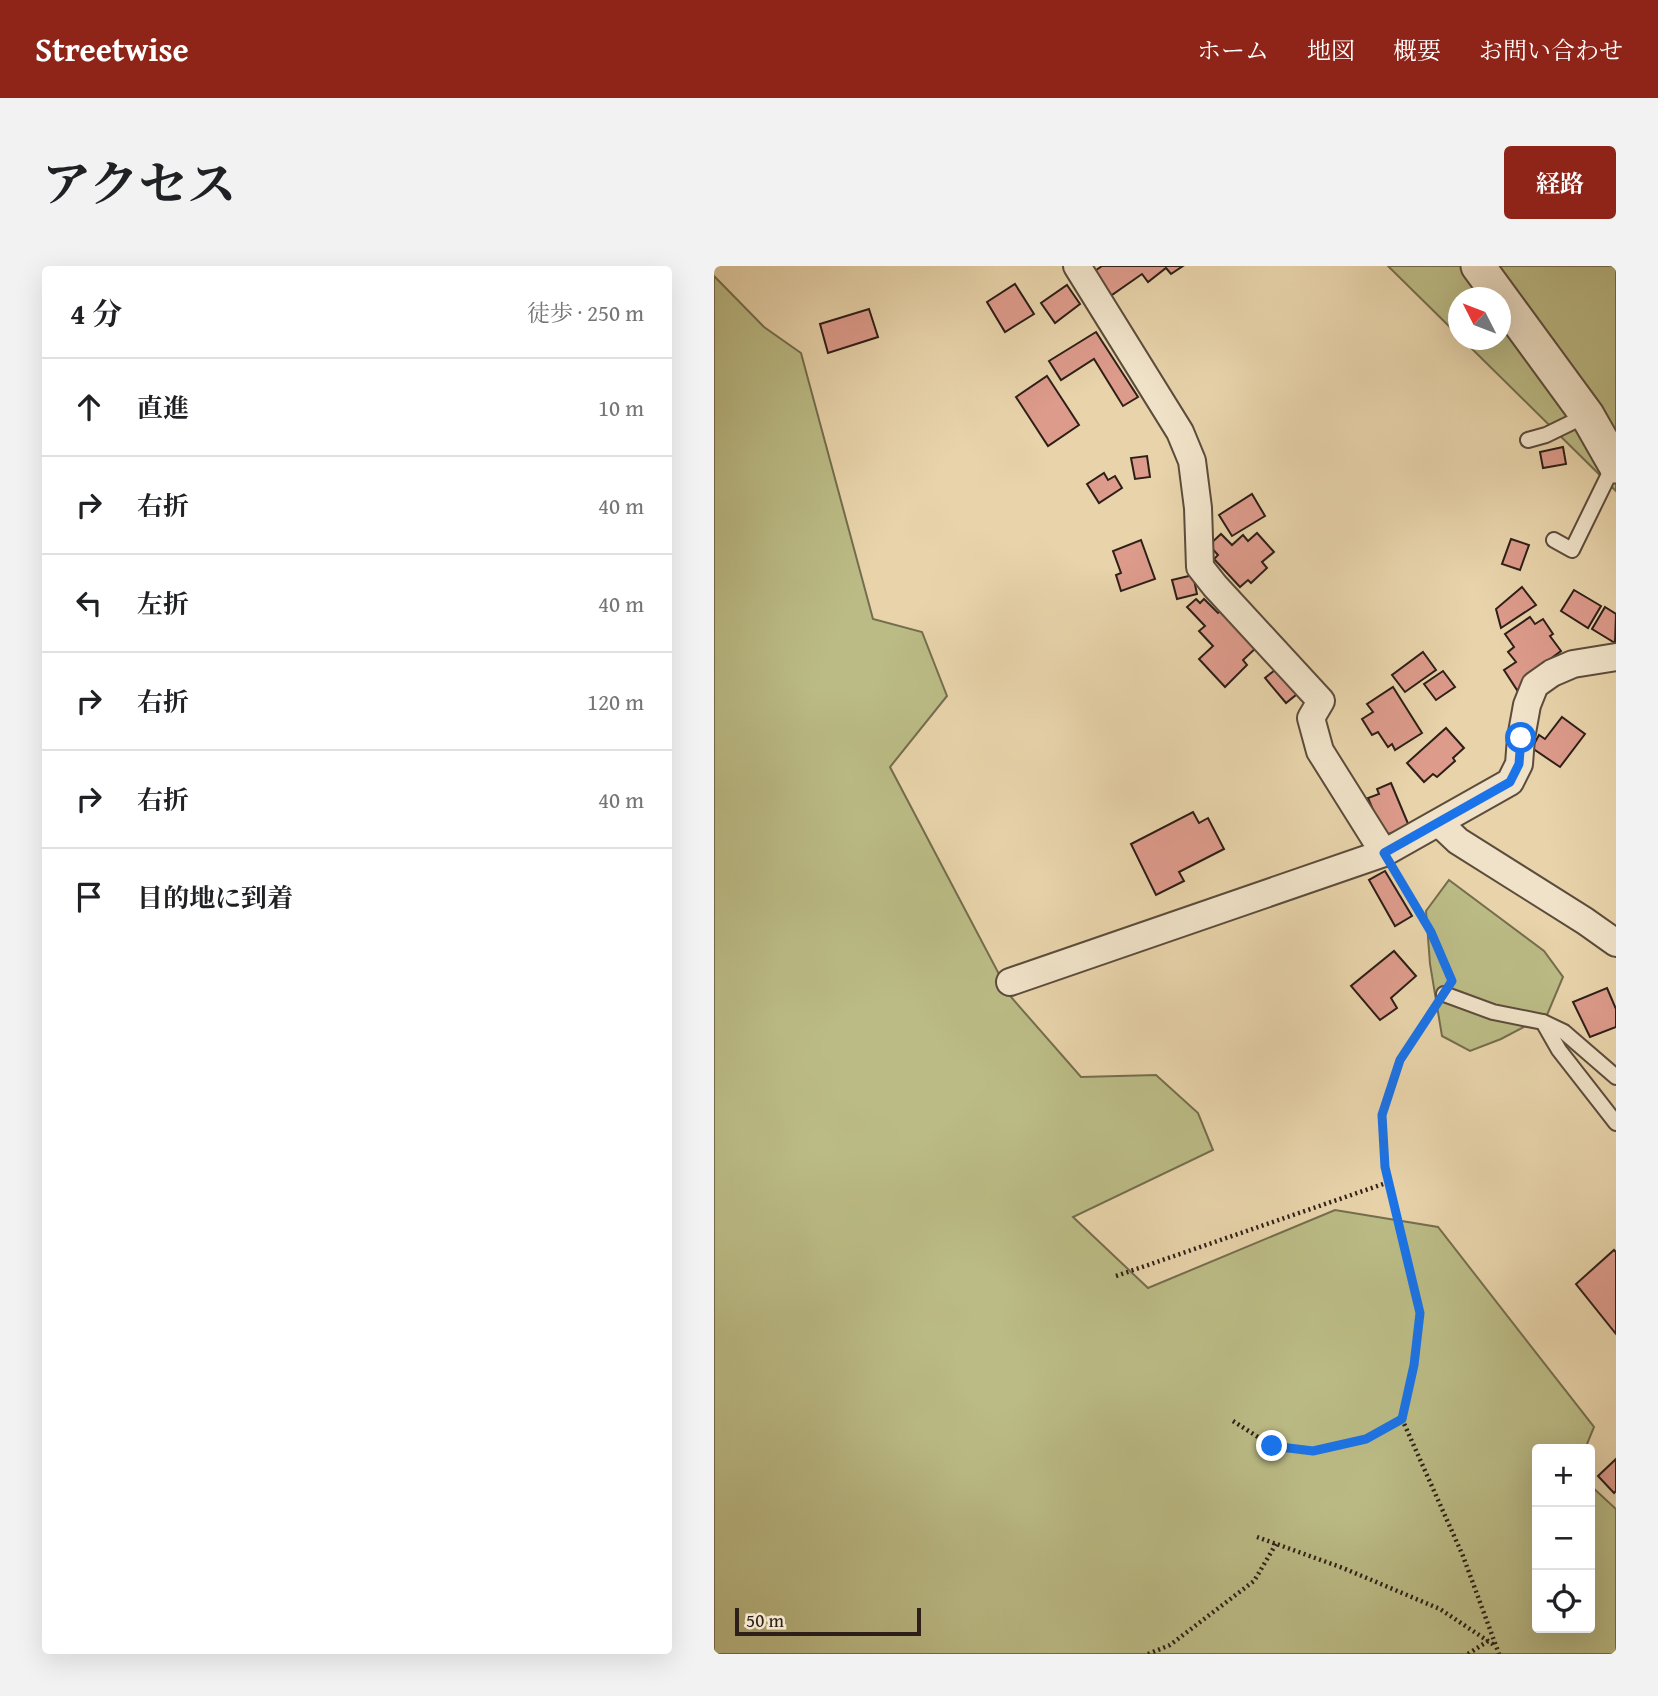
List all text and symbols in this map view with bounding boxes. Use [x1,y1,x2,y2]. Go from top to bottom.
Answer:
text: Streetwise [35,25,189,73]
text: ホーム [1197,33,1269,68]
text: 地図 [1307,33,1355,68]
text: 概要 [1393,33,1441,68]
text: お問い合わせ [1479,33,1623,68]
button: 経路 [1504,146,1616,219]
text: アクセス [42,147,237,219]
north arrow [1448,287,1511,350]
text: 4 分 [70,291,122,335]
text: 徒歩 · 250 m [527,296,644,329]
icon: ahead [70,388,108,426]
text: 直進 [137,388,189,427]
text: 10 m [598,391,644,424]
icon: right [70,486,108,524]
text: 右折 [137,486,189,525]
text: 40 m [598,489,644,522]
icon: left [70,584,108,622]
text: 左折 [137,584,189,623]
text: 40 m [598,587,644,620]
icon: right [70,682,108,720]
text: 右折 [137,682,189,721]
text: 120 m [587,685,644,718]
route start [1505,722,1536,753]
icon: right [70,780,108,818]
text: 右折 [137,780,189,819]
text: 40 m [598,783,644,816]
icon: arrive [70,878,108,916]
text: 目的地に到着 [137,878,293,917]
route end [1256,1430,1287,1461]
map controls [1532,1444,1595,1633]
button: + [1532,1444,1595,1507]
button: − [1532,1507,1595,1570]
button: locate [1532,1570,1595,1633]
scale bar [735,1605,920,1637]
text: 50 m [746,1606,784,1634]

